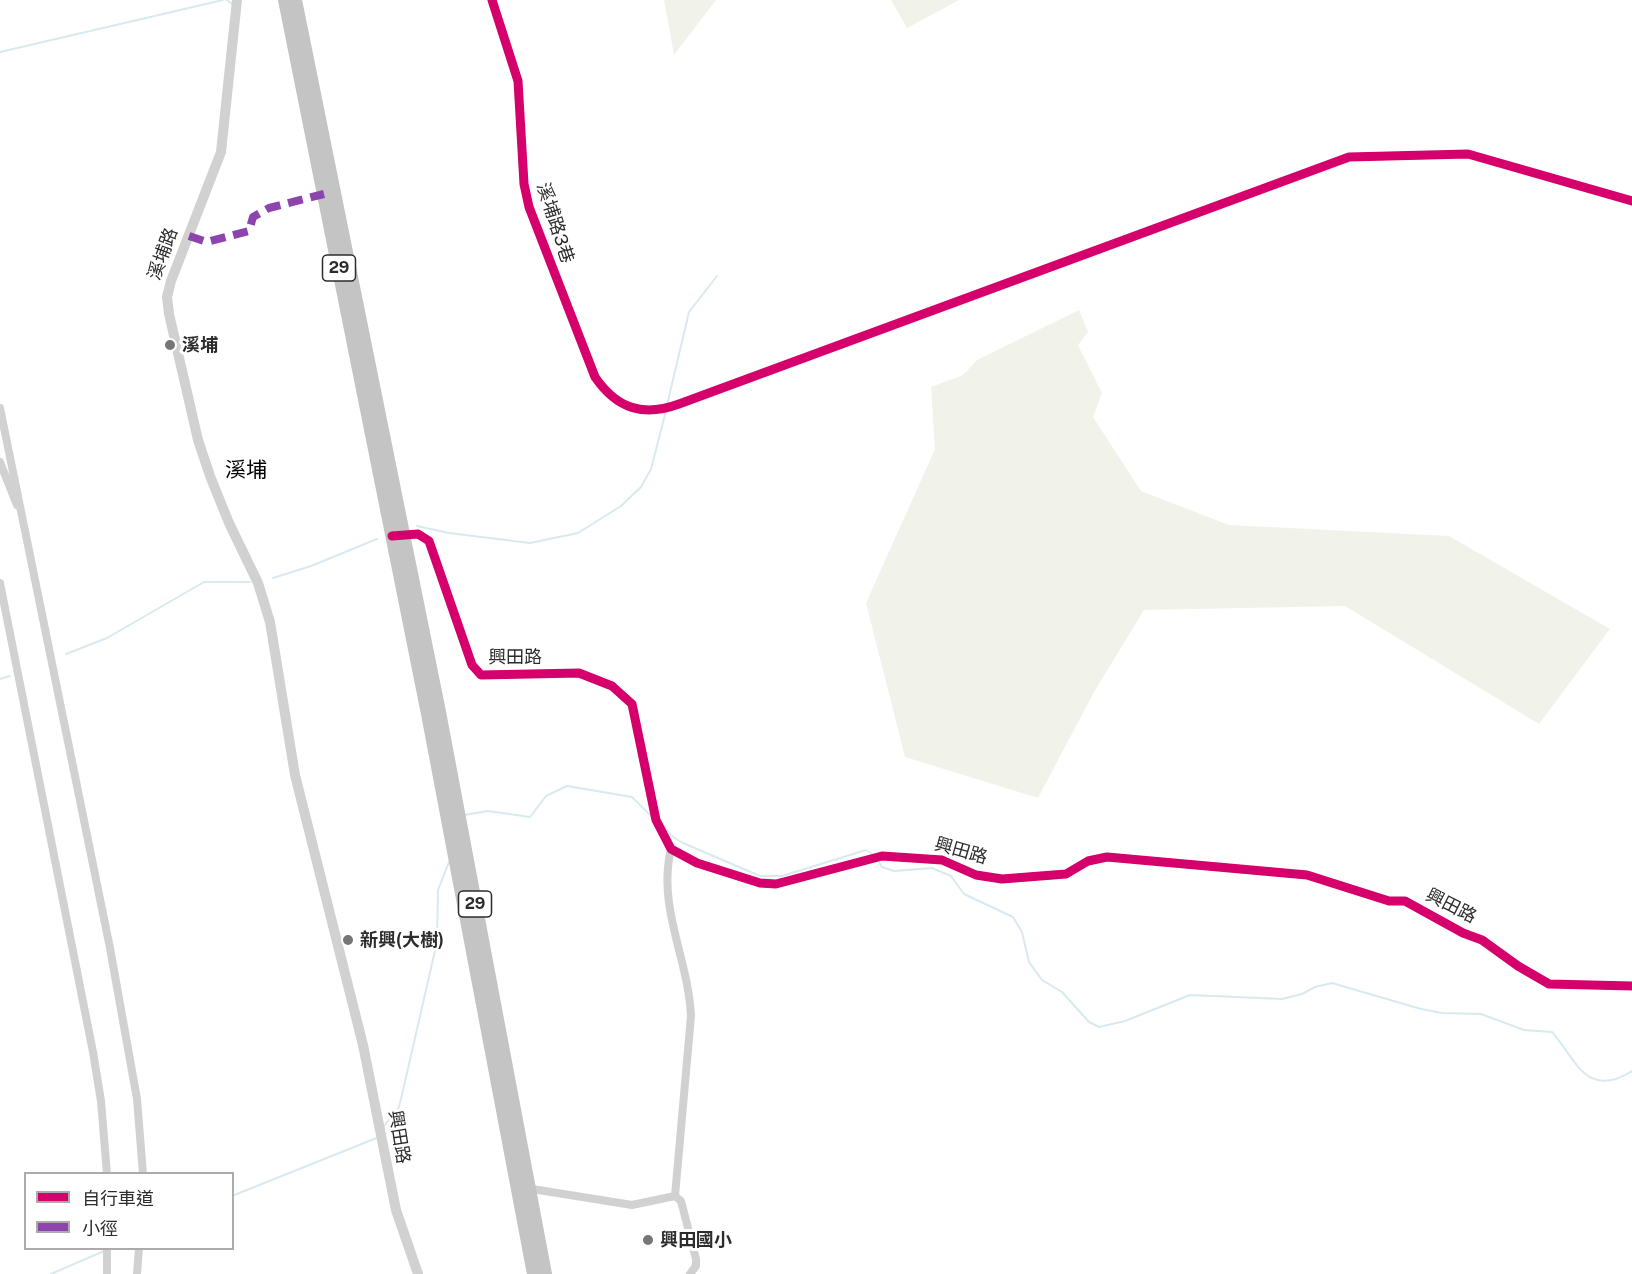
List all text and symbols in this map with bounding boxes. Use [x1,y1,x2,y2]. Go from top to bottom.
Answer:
street label: 溪埔路3巷 [532,180,578,266]
street label: 溪埔路 [144,225,182,283]
road number: 29 [322,255,356,281]
place label: 溪埔 [182,334,218,356]
marker: 溪埔 [163,338,177,352]
district label: 溪埔 [225,458,267,484]
street label: 興田路 [488,646,542,668]
street label: 興田路 [932,833,990,869]
street label: 興田路 [1422,884,1480,928]
road number: 29 [458,891,492,917]
place label: 新興(大樹) [360,929,444,951]
marker: 新興(大樹) [341,933,355,947]
street label: 興田路 [384,1109,414,1165]
legend [24,1172,234,1250]
text: 自行車道 [82,1188,154,1209]
text: 小徑 [82,1218,118,1239]
place label: 興田國小 [660,1229,732,1251]
marker: 興田國小 [641,1233,655,1247]

